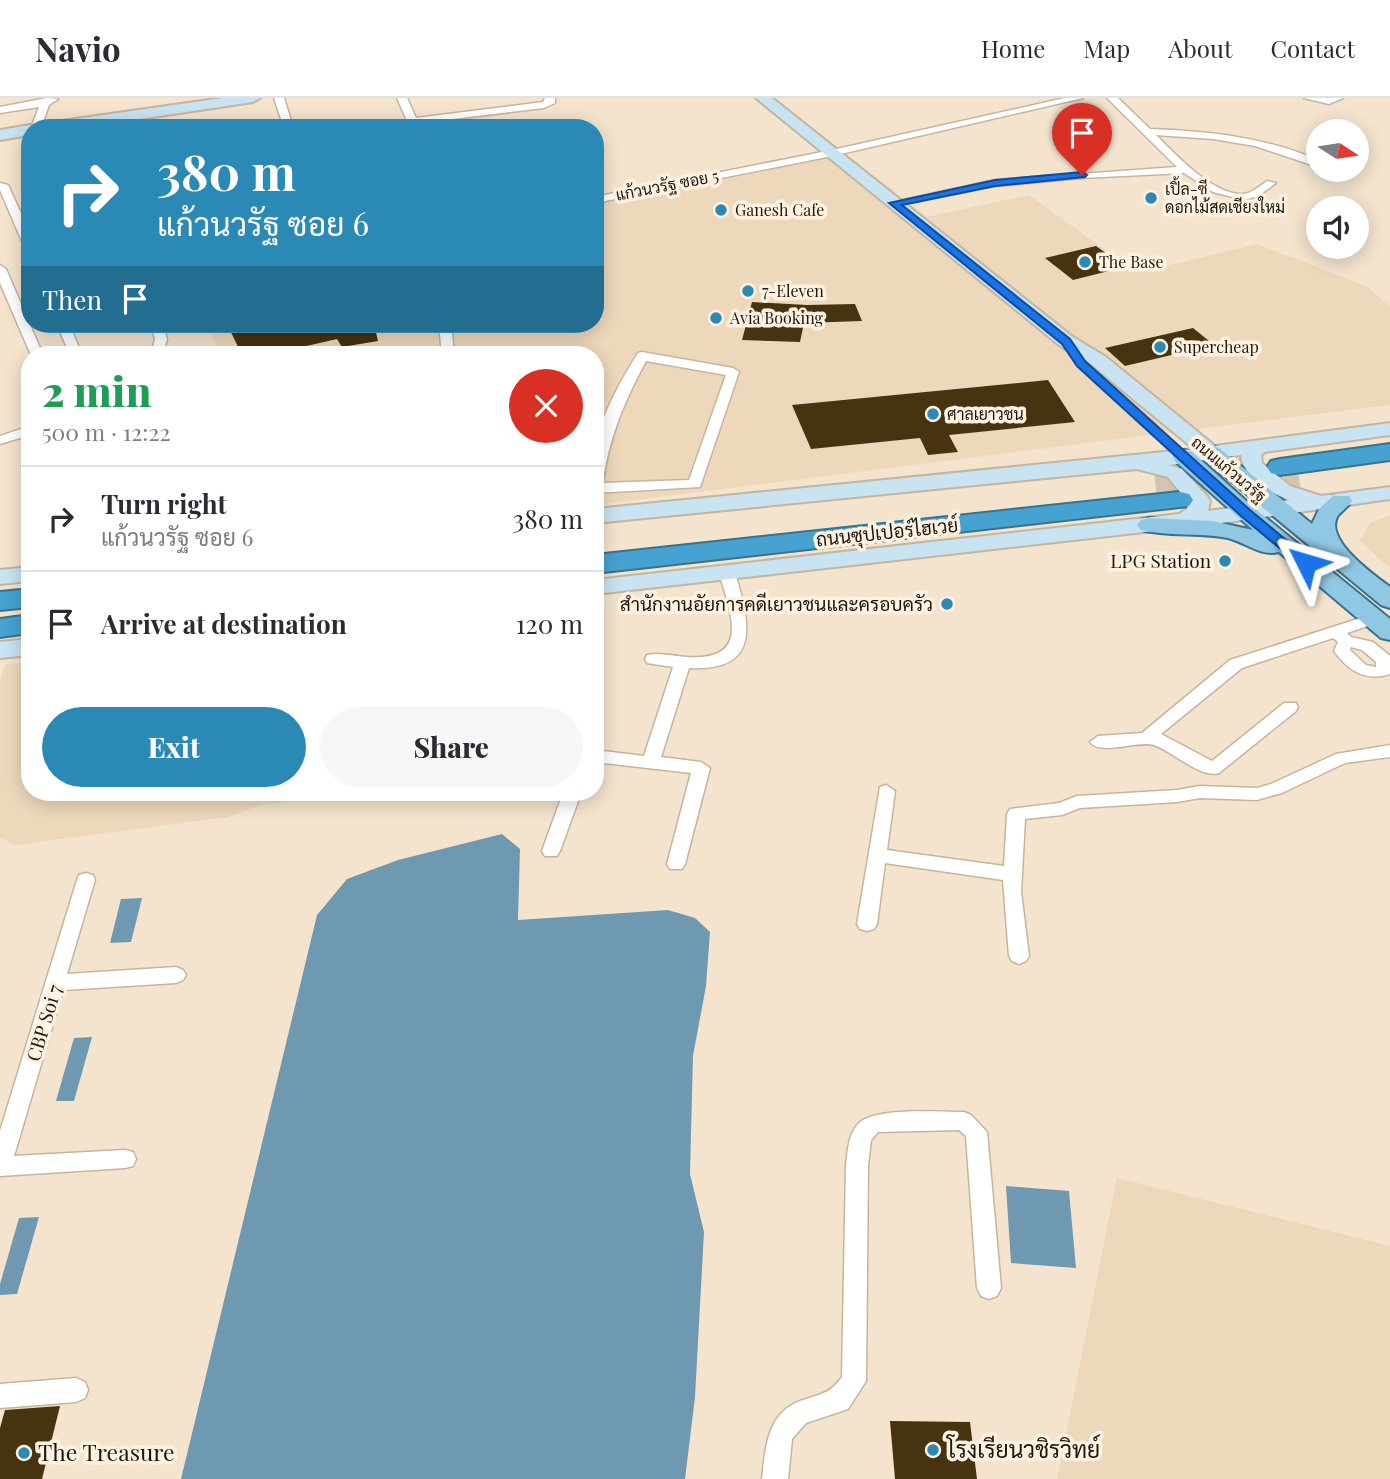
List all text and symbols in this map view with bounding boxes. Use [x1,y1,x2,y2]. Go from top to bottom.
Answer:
text: Navio [35,26,121,70]
text: Home [981,32,1045,64]
text: Map [1083,32,1130,64]
text: About [1168,32,1232,64]
text: Contact [1270,32,1355,64]
pin [1052,103,1112,175]
icon: arrive [1063,114,1101,152]
north arrow [1306,119,1368,182]
map controls [1306,119,1369,259]
text: 380 m [157,138,296,203]
icon: right [42,147,133,238]
street label: แก้วนวรัฐ ซอย 5 [614,164,720,206]
place label: เปิ้ล-ซี ดอกไม้สดเชียงใหม่ [1165,176,1285,217]
marker: เปิ้ล-ซี ดอกไม้สดเชียงใหม่ [1143,190,1159,206]
button: sound [1306,196,1369,259]
place label: Ganesh Cafe [735,199,824,220]
text: แก้วนวรัฐ ซอย 6 [157,201,369,244]
marker: Ganesh Cafe [713,202,729,218]
place label: The Base [1099,251,1164,272]
marker: The Base [1077,254,1093,270]
icon: arrive [116,280,154,318]
place label: 7-Eleven [762,280,824,301]
text: Then [42,282,102,317]
marker: 7-Eleven [740,283,756,299]
place label: Avia Booking [729,307,824,328]
marker: Avia Booking [708,310,724,326]
place label: Supercheap [1174,336,1259,357]
marker: Supercheap [1152,339,1168,355]
text: 2 min [42,362,151,418]
button: close [509,369,583,443]
place label: ศาลเยาวชน [947,403,1024,424]
marker: ศาลเยาวชน [925,406,941,422]
text: 500 m · 12:22 [42,416,171,447]
street label: ถนนแก้วนวรัฐ [1187,431,1271,507]
text: Turn right [101,486,227,521]
icon: right [42,500,80,538]
text: 380 m [513,501,583,536]
street label: ถนนซุปเปอร์ไฮเวย์ [815,511,959,552]
text: แก้วนวรัฐ ซอย 6 [101,521,253,552]
position arrow [1269,526,1343,600]
place label: LPG Station [1110,547,1212,573]
marker: LPG Station [1217,553,1233,569]
place label: สำนักงานอัยการคดีเยาวชนและครอบครัว [620,590,933,616]
marker: สำนักงานอัยการคดีเยาวชนและครอบครัว [939,596,955,612]
icon: arrive [42,605,80,643]
text: Arrive at destination [101,606,347,641]
text: 120 m [516,606,583,641]
button: Exit [42,707,306,787]
button: Share [320,707,583,787]
street label: CBP Soi 7 [19,981,67,1064]
place label: โรงเรียนวชิรวิทย์ [945,1433,1100,1464]
place label: The Treasure [38,1436,175,1467]
marker: โรงเรียนวชิรวิทย์ [925,1442,941,1458]
marker: The Treasure [16,1445,32,1461]

